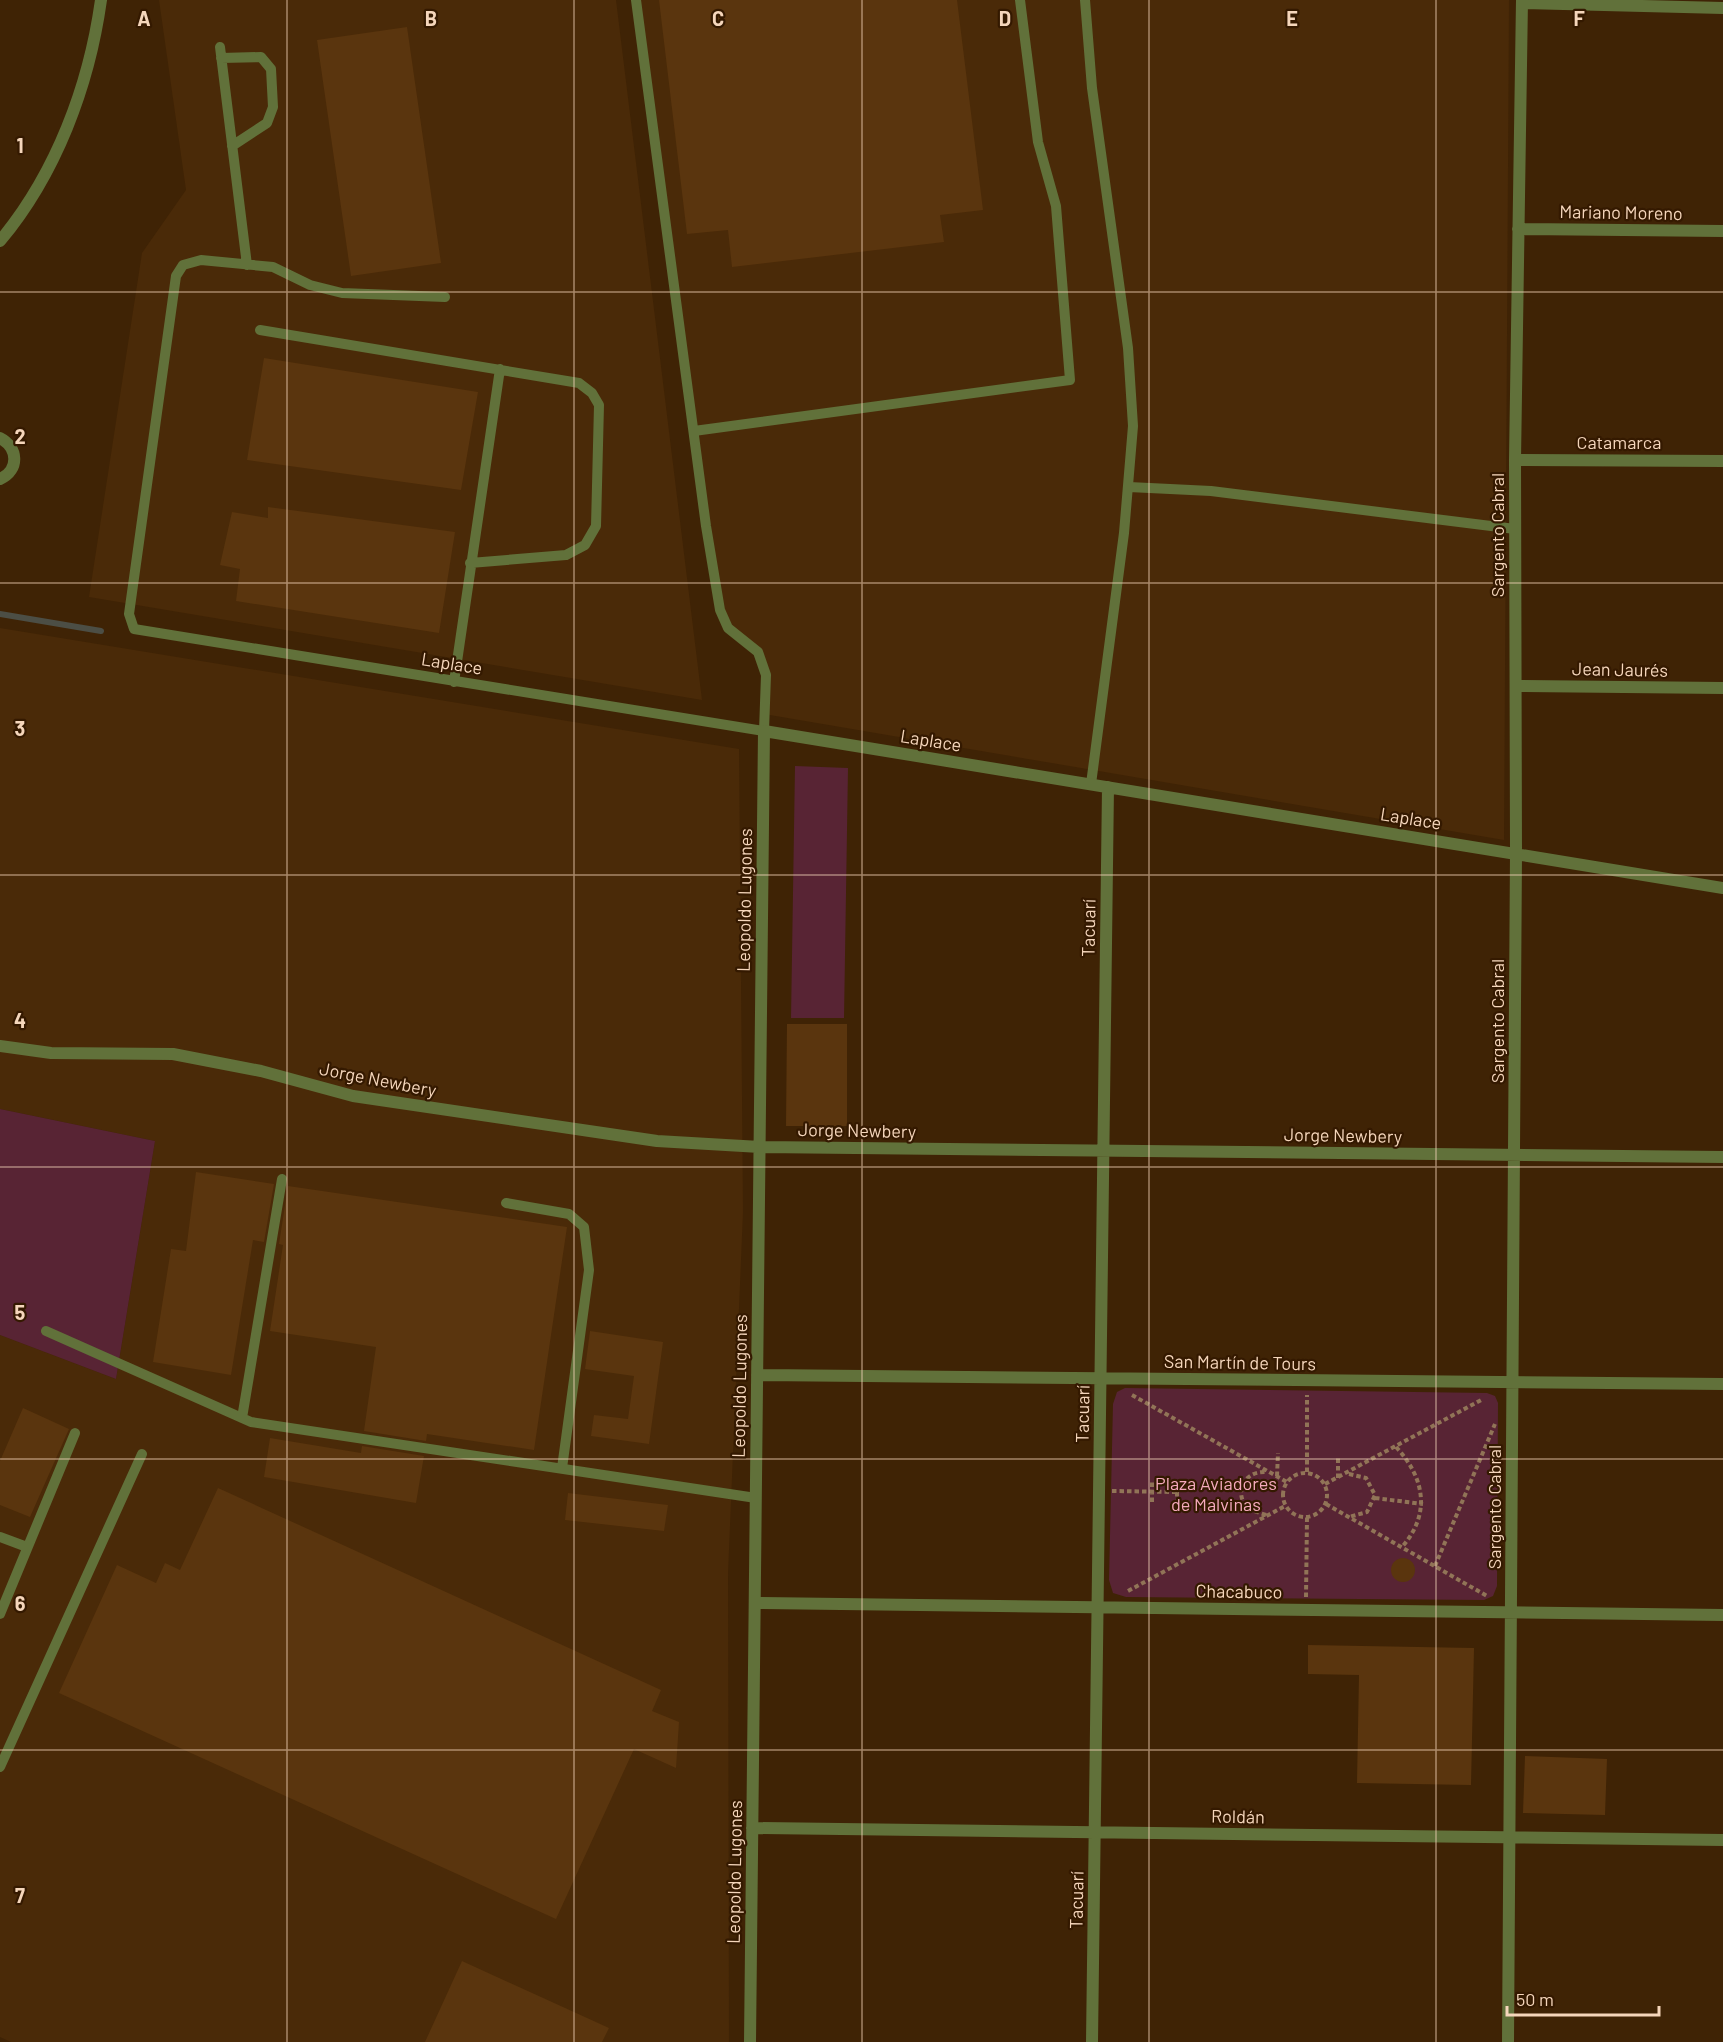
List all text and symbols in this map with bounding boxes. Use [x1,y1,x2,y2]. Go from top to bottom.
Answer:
text: A [137,6,151,30]
text: B [425,6,437,30]
text: C [712,6,724,30]
text: D [999,6,1011,30]
text: E [1286,6,1298,30]
text: F [1573,6,1585,30]
text: 1 [16,133,24,157]
street label: Mariano Moreno [1559,200,1683,224]
text: 2 [14,424,26,448]
street label: Catamarca [1577,431,1661,453]
street label: Sargento Cabral [1486,473,1508,597]
street label: Laplace [420,647,484,679]
street label: Jean Jaurés [1572,657,1668,681]
text: 3 [15,716,25,740]
street label: Laplace [899,724,963,756]
street label: Laplace [1379,802,1443,834]
street label: Leopoldo Lugones [732,828,756,972]
street label: Tacuarí [1076,899,1100,957]
street label: Sargento Cabral [1486,959,1508,1083]
text: 4 [14,1008,26,1032]
street label: Jorge Newbery [318,1057,438,1101]
street label: Jorge Newbery [798,1118,916,1142]
street label: Jorge Newbery [1284,1123,1402,1147]
text: 5 [15,1300,26,1324]
street label: Leopoldo Lugones [727,1314,751,1458]
street label: San Martín de Tours [1164,1350,1316,1374]
street label: Tacuarí [1070,1385,1094,1443]
street label: Sargento Cabral [1483,1445,1505,1569]
park label: Plaza Aviadores de Malvinas [1155,1472,1277,1515]
street label: Chacabuco [1195,1579,1283,1603]
text: 6 [15,1591,26,1615]
street label: Leopoldo Lugones [722,1800,746,1944]
street label: Roldán [1211,1805,1265,1827]
street label: Tacuarí [1064,1871,1088,1929]
text: 7 [15,1883,25,1907]
scale bar [1507,1979,1658,2017]
text: 50 m [1516,1988,1554,2010]

